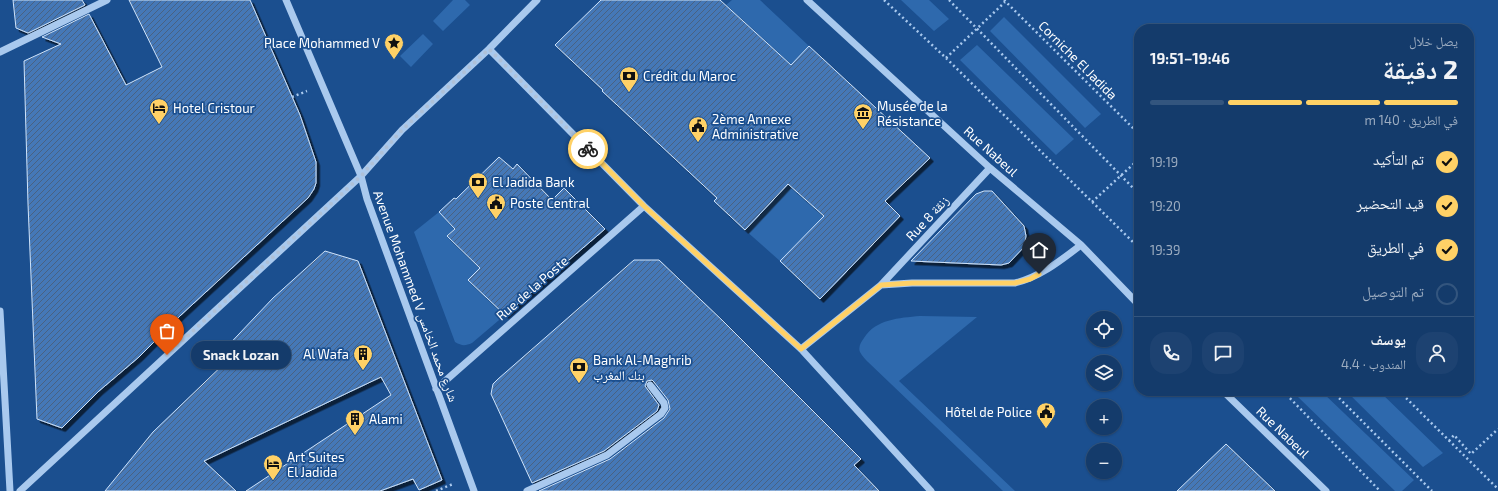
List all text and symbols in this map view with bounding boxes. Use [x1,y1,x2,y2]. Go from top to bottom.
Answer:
street label: Corniche El Jadida [1035,17,1121,103]
place icon: Place Mohammed V [383,32,405,60]
text: يصل خلال [1409,33,1458,49]
place label: Place Mohammed V [264,35,380,51]
text: 19:46–19:51 [1150,49,1230,67]
text: 2 دقيقة [1383,53,1458,84]
bank icon: Crédit du Maroc [618,65,640,93]
place label: Crédit du Maroc [643,68,736,84]
hotel icon: Hotel Cristour [148,97,170,125]
place label: Musée de la Résistance [877,98,948,129]
place label: Hotel Cristour [173,100,255,116]
museum icon: Musée de la Résistance [852,102,874,130]
place label: 2ème Annexe Administrative [712,111,799,142]
text: في الطريق · 140 m [1364,112,1458,128]
public building icon: 2ème Annexe Administrative [687,115,709,143]
street label: Rue Nabeul [961,123,1021,180]
courier [568,129,608,169]
icon: bike [577,138,599,160]
text: تم التأكيد [1373,150,1424,168]
icon: check [1436,151,1458,173]
text: 19:19 [1150,154,1178,170]
bank icon: El Jadida Bank [467,171,489,199]
place label: El Jadida Bank [492,174,575,190]
street label: Avenue Mohammed V شارع محمد الخامس [368,188,462,405]
public building icon: Poste Central [485,192,507,220]
street label: Rue 8 زنقة [902,192,953,244]
text: قيد التحضير [1357,194,1424,212]
place label: Poste Central [510,195,590,211]
icon: check [1436,195,1458,217]
text: 19:20 [1150,198,1181,214]
pin [1022,233,1056,274]
text: في الطريق [1367,238,1424,256]
icon: home [1028,239,1050,261]
icon: check [1436,239,1458,261]
text: 19:39 [1150,242,1180,258]
street label: Rue de la Poste [493,252,571,324]
text: تم التوصيل [1362,282,1424,300]
map controls [1086,311,1122,479]
button: locate [1086,311,1122,347]
pin [150,314,184,355]
icon: bag [156,320,178,342]
text: يوسف [1371,330,1406,348]
button: phone [1150,332,1192,374]
button: chat [1202,332,1244,374]
button: person [1416,332,1458,374]
callout: Snack Lozan [191,341,291,369]
building icon: Al Wafa [352,343,374,371]
place label: Al Wafa [303,346,349,362]
text: Snack Lozan [203,347,279,363]
place label: Bank Al-Maghrib بنك المغرب [593,352,692,384]
button: layers [1086,355,1122,391]
bank icon: Bank Al-Maghrib بنك المغرب [568,356,590,384]
text: المندوب · 4.4 [1341,356,1406,372]
button: + [1086,399,1122,435]
public building icon: Hôtel de Police [1035,401,1057,429]
street label: Rue Nabeul [1253,403,1313,461]
place label: Hôtel de Police [945,404,1032,420]
building icon: Alami [344,408,366,436]
place label: Alami [369,411,403,427]
button: − [1086,443,1122,479]
place label: Art Suites El Jadida [287,449,345,480]
hotel icon: Art Suites El Jadida [262,453,284,481]

